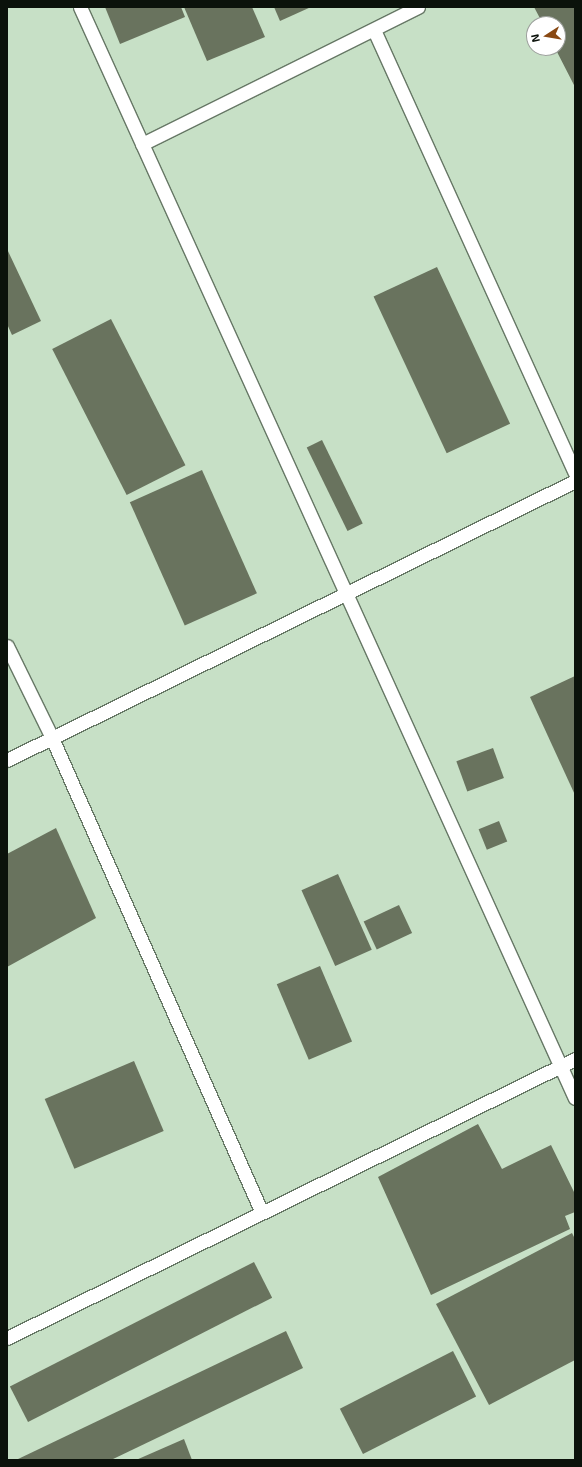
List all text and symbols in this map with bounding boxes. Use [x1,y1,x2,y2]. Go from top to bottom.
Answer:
north arrow [526,16,566,56]
text: N [528,33,542,44]

